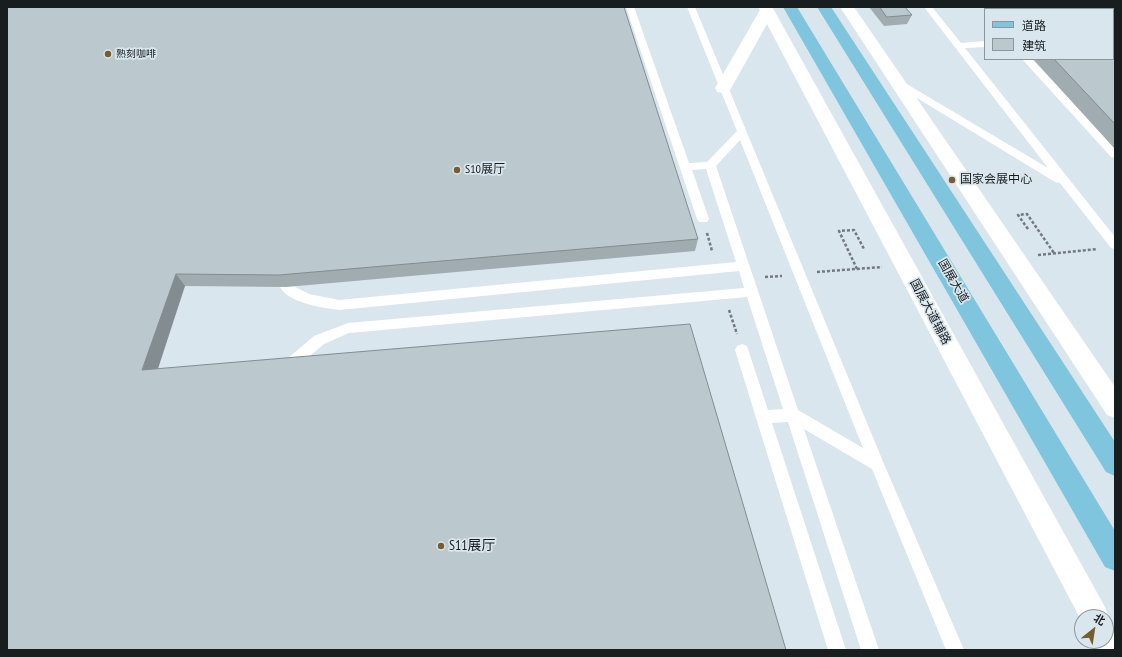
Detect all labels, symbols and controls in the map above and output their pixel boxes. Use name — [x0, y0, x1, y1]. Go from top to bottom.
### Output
legend — [984, 8, 1114, 60]
text: 道路 — [1022, 18, 1046, 33]
text: 建筑 — [1022, 38, 1046, 53]
place label: 熟刻咖啡 — [116, 48, 156, 60]
marker: 熟刻咖啡 — [103, 49, 113, 59]
place label: S10展厅 — [465, 163, 505, 177]
marker: S10展厅 — [452, 165, 462, 175]
place label: 国家会展中心 — [960, 173, 1032, 187]
marker: 国家会展中心 — [947, 175, 957, 185]
street label: 国展大道 — [935, 257, 971, 305]
street label: 国展大道辅路 — [907, 277, 953, 347]
place label: S11展厅 — [449, 538, 496, 554]
marker: S11展厅 — [436, 541, 446, 551]
north arrow — [1074, 609, 1114, 649]
text: 北 — [1091, 611, 1108, 628]

